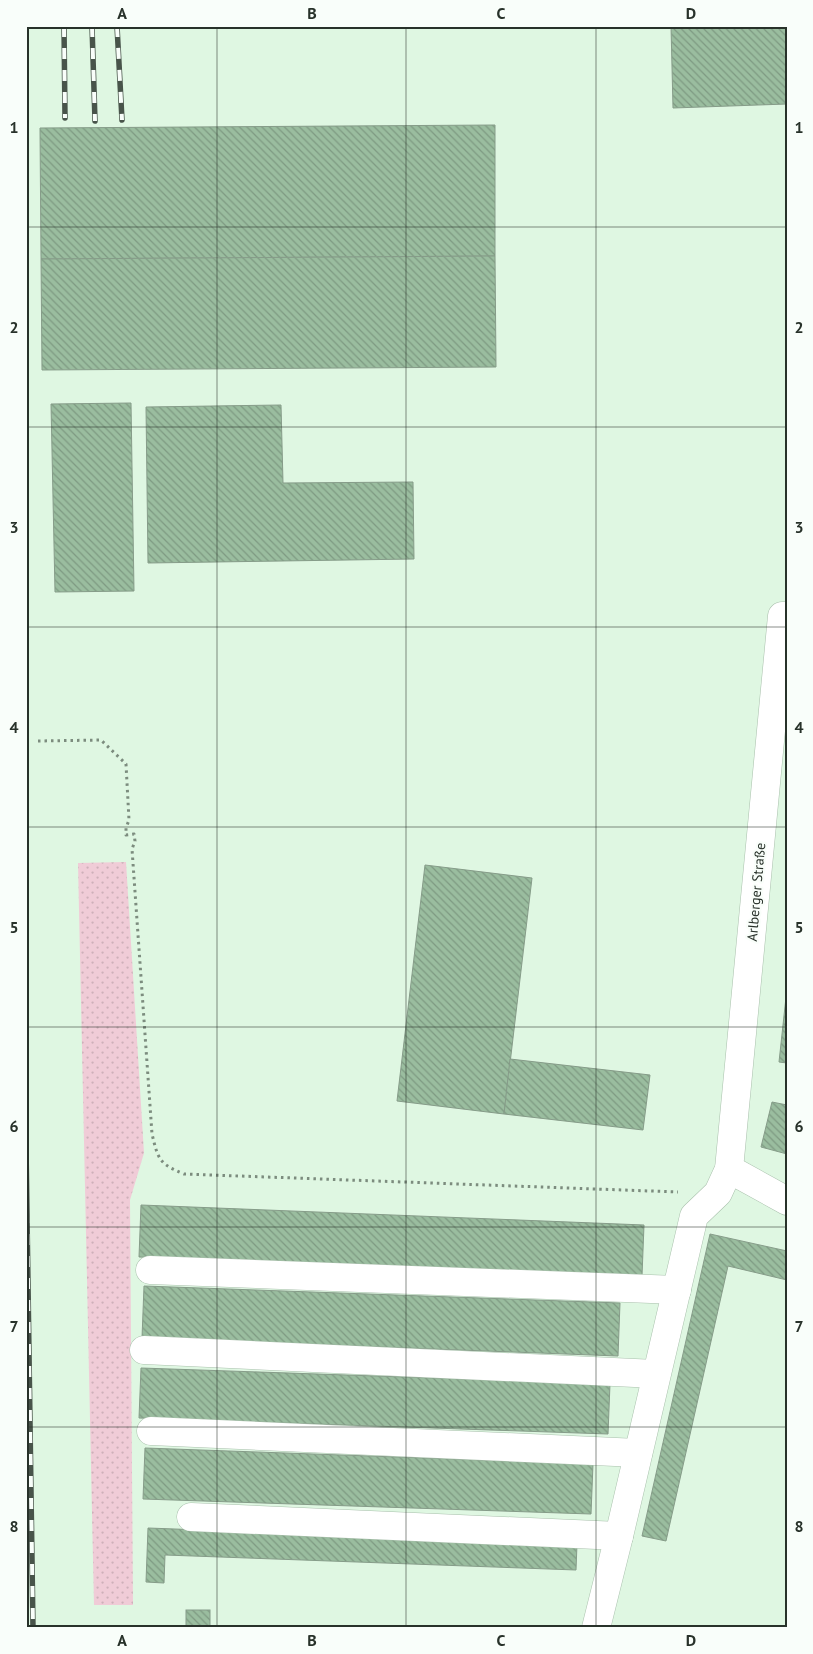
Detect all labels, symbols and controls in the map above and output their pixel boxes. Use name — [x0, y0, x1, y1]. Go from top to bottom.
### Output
text: A — [117, 3, 127, 23]
text: B — [307, 3, 317, 23]
text: C — [497, 3, 506, 23]
text: D — [686, 3, 696, 23]
text: 1 — [9, 117, 19, 137]
text: 1 — [794, 117, 804, 137]
text: 2 — [9, 317, 19, 337]
text: 2 — [794, 317, 804, 337]
text: 3 — [9, 517, 19, 537]
text: 3 — [794, 517, 804, 537]
text: 4 — [9, 717, 19, 737]
text: 4 — [794, 717, 804, 737]
street label: Arlberger Straße — [743, 842, 769, 942]
text: 5 — [9, 917, 19, 937]
text: 5 — [794, 917, 804, 937]
text: 6 — [9, 1116, 19, 1136]
text: 6 — [794, 1116, 804, 1136]
text: 7 — [9, 1316, 19, 1336]
text: 7 — [794, 1316, 804, 1336]
text: 8 — [9, 1516, 19, 1536]
text: 8 — [794, 1516, 804, 1536]
text: A — [117, 1630, 127, 1650]
text: B — [307, 1630, 317, 1650]
text: C — [497, 1630, 506, 1650]
text: D — [686, 1630, 696, 1650]

